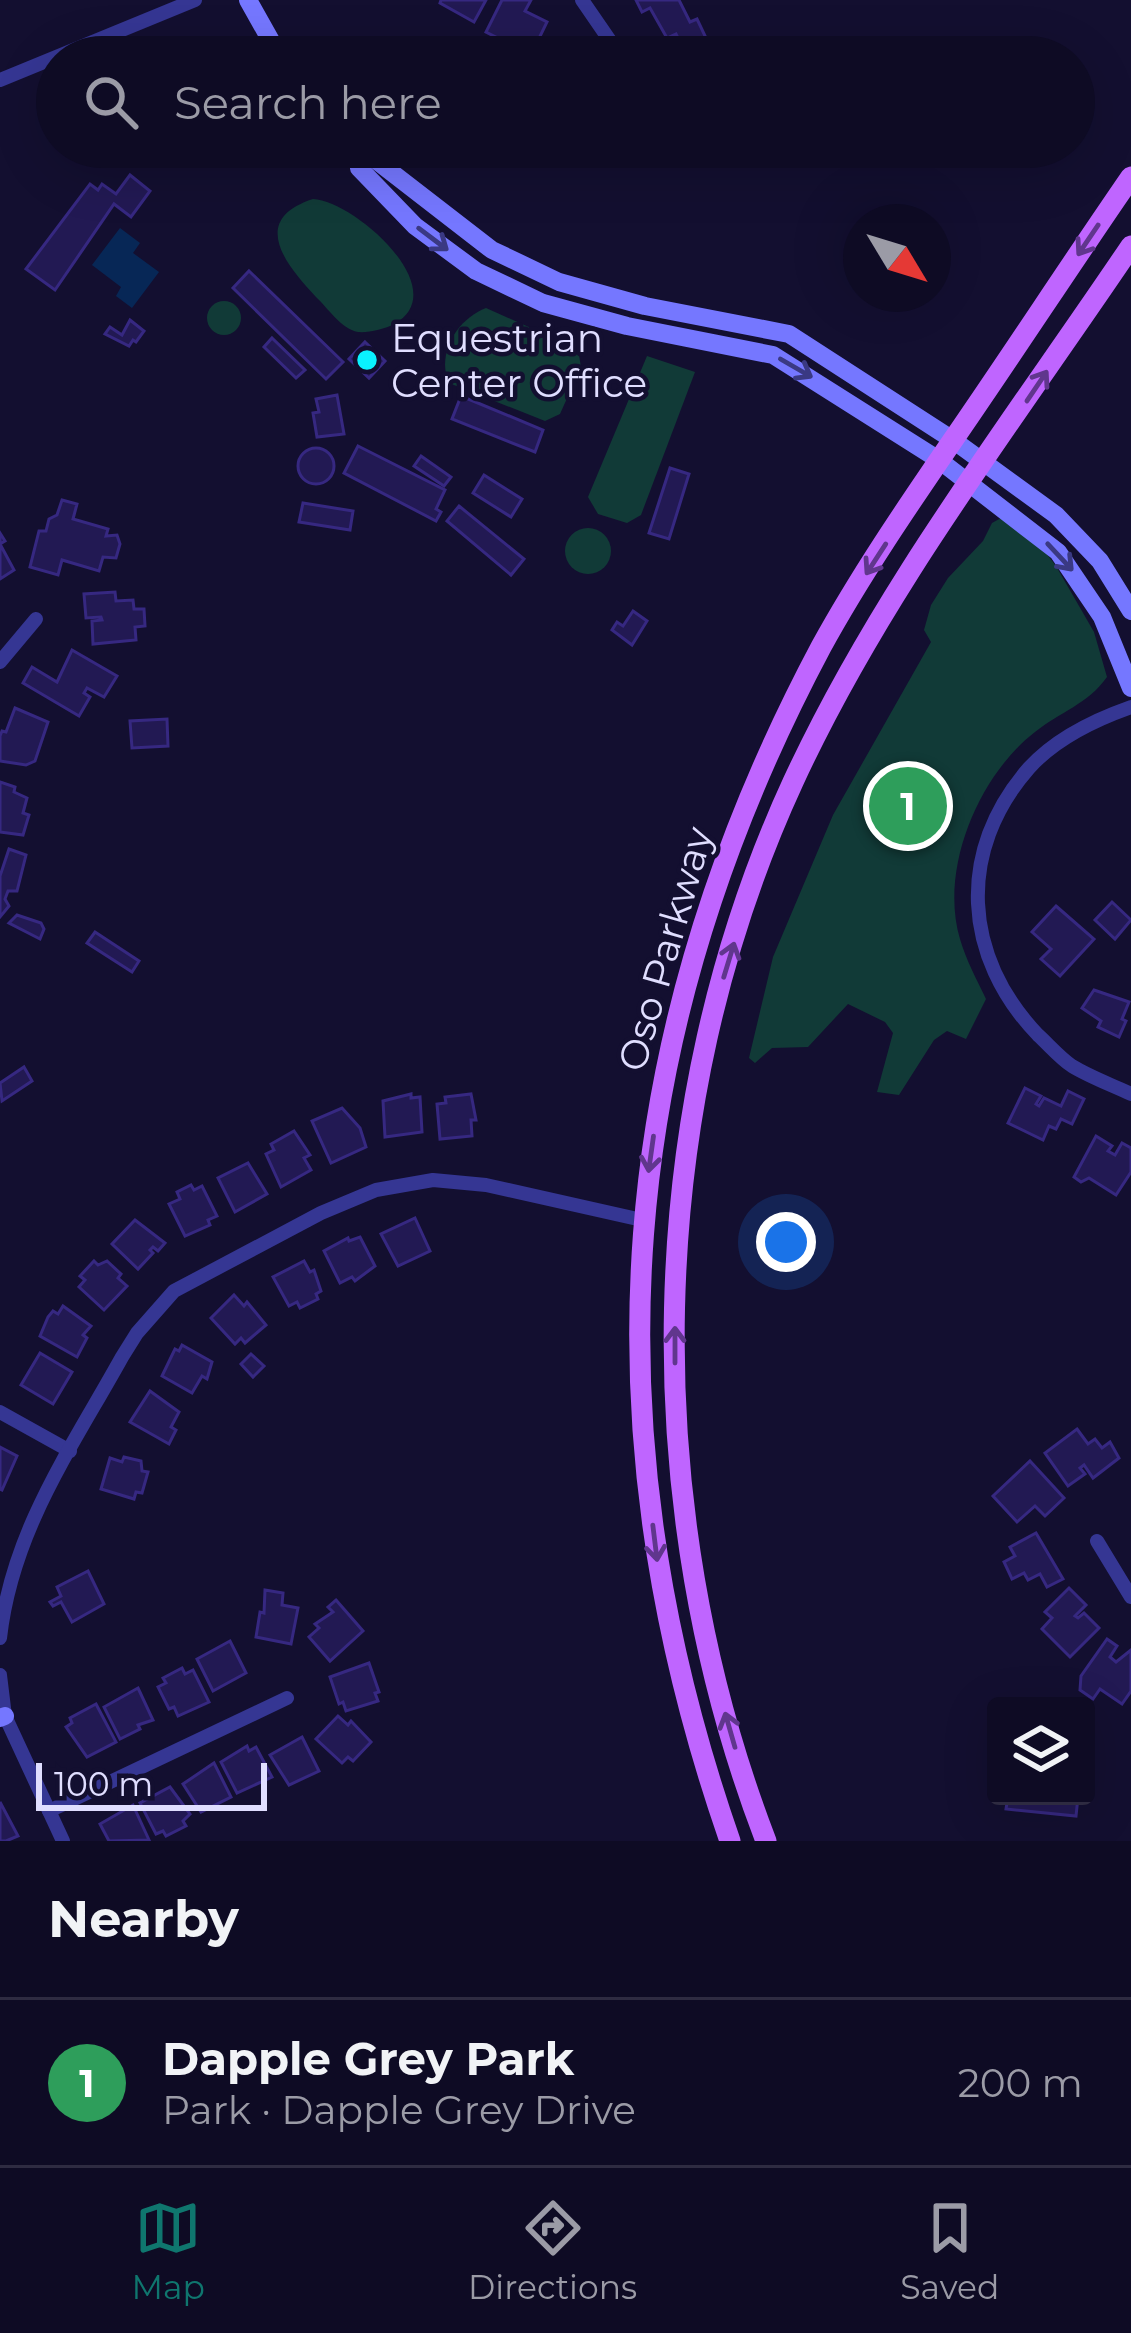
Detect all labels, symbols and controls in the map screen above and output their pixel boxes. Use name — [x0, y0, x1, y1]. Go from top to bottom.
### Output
search box — [36, 36, 1095, 168]
icon: search — [78, 69, 144, 135]
text: Search here — [174, 75, 442, 130]
north arrow — [843, 204, 951, 312]
one-way arrow — [1076, 223, 1101, 257]
one-way arrow — [416, 226, 449, 252]
place label: Equestrian Center Office — [391, 314, 647, 407]
marker: Equestrian Center Office — [354, 347, 380, 373]
one-way arrow — [778, 357, 813, 381]
one-way arrow — [1024, 370, 1049, 404]
one-way arrow — [863, 541, 888, 575]
one-way arrow — [1046, 542, 1073, 572]
pin: 1 — [869, 761, 947, 851]
street label: Oso Parkway — [607, 821, 723, 1076]
one-way arrow — [719, 942, 741, 980]
one-way arrow — [639, 1134, 662, 1173]
your location — [756, 1212, 816, 1272]
one-way arrow — [663, 1326, 686, 1365]
one-way arrow — [644, 1523, 667, 1562]
map controls — [987, 1697, 1095, 1805]
button: layers — [987, 1697, 1095, 1805]
one-way arrow — [718, 1712, 740, 1750]
scale bar — [36, 1757, 267, 1810]
text: 100 m — [54, 1764, 153, 1804]
text: Nearby — [48, 1888, 239, 1950]
text: Dapple Grey Park — [162, 2031, 574, 2086]
text: 1 — [79, 2059, 95, 2107]
text: 200 m — [958, 2059, 1083, 2107]
text: Park · Dapple Grey Drive — [162, 2086, 636, 2134]
tab: Map — [132, 2195, 205, 2307]
tab: Directions — [468, 2195, 637, 2307]
tab: Saved — [900, 2195, 999, 2307]

